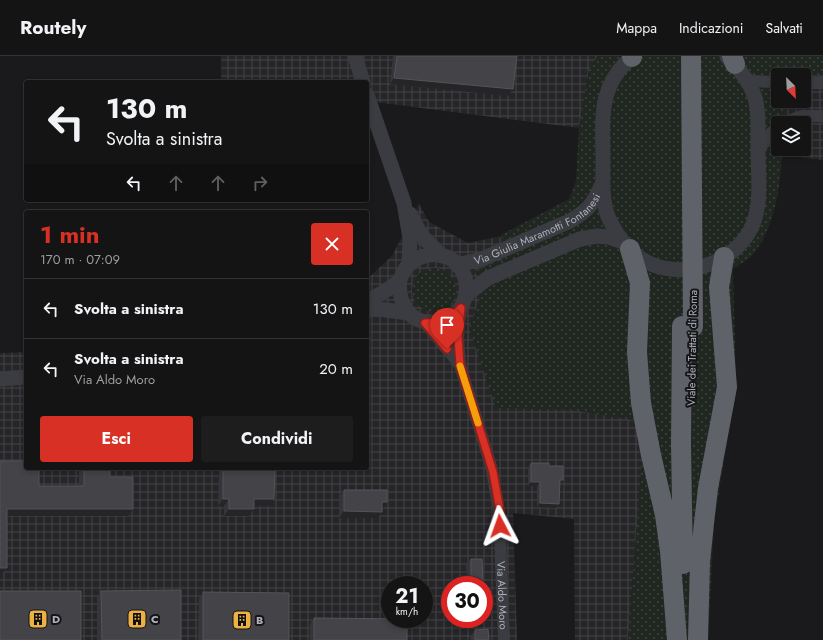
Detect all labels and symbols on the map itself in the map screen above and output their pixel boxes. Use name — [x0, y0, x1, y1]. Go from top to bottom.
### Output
north arrow — [771, 68, 811, 108]
street label: Via Giulia Maramotti Fontanesi — [472, 190, 604, 269]
street label: Viale dei Trattati di Roma — [683, 290, 701, 406]
pin — [430, 308, 464, 349]
position arrow — [479, 505, 521, 547]
street label: Via Aldo Moro — [493, 561, 512, 630]
speed limit sign: 30 — [441, 576, 493, 628]
building icon: D — [27, 608, 49, 630]
building icon: C — [126, 608, 148, 630]
building icon: B — [231, 609, 253, 631]
place label: D — [52, 611, 60, 627]
place label: C — [151, 611, 159, 627]
place label: B — [256, 612, 263, 628]

